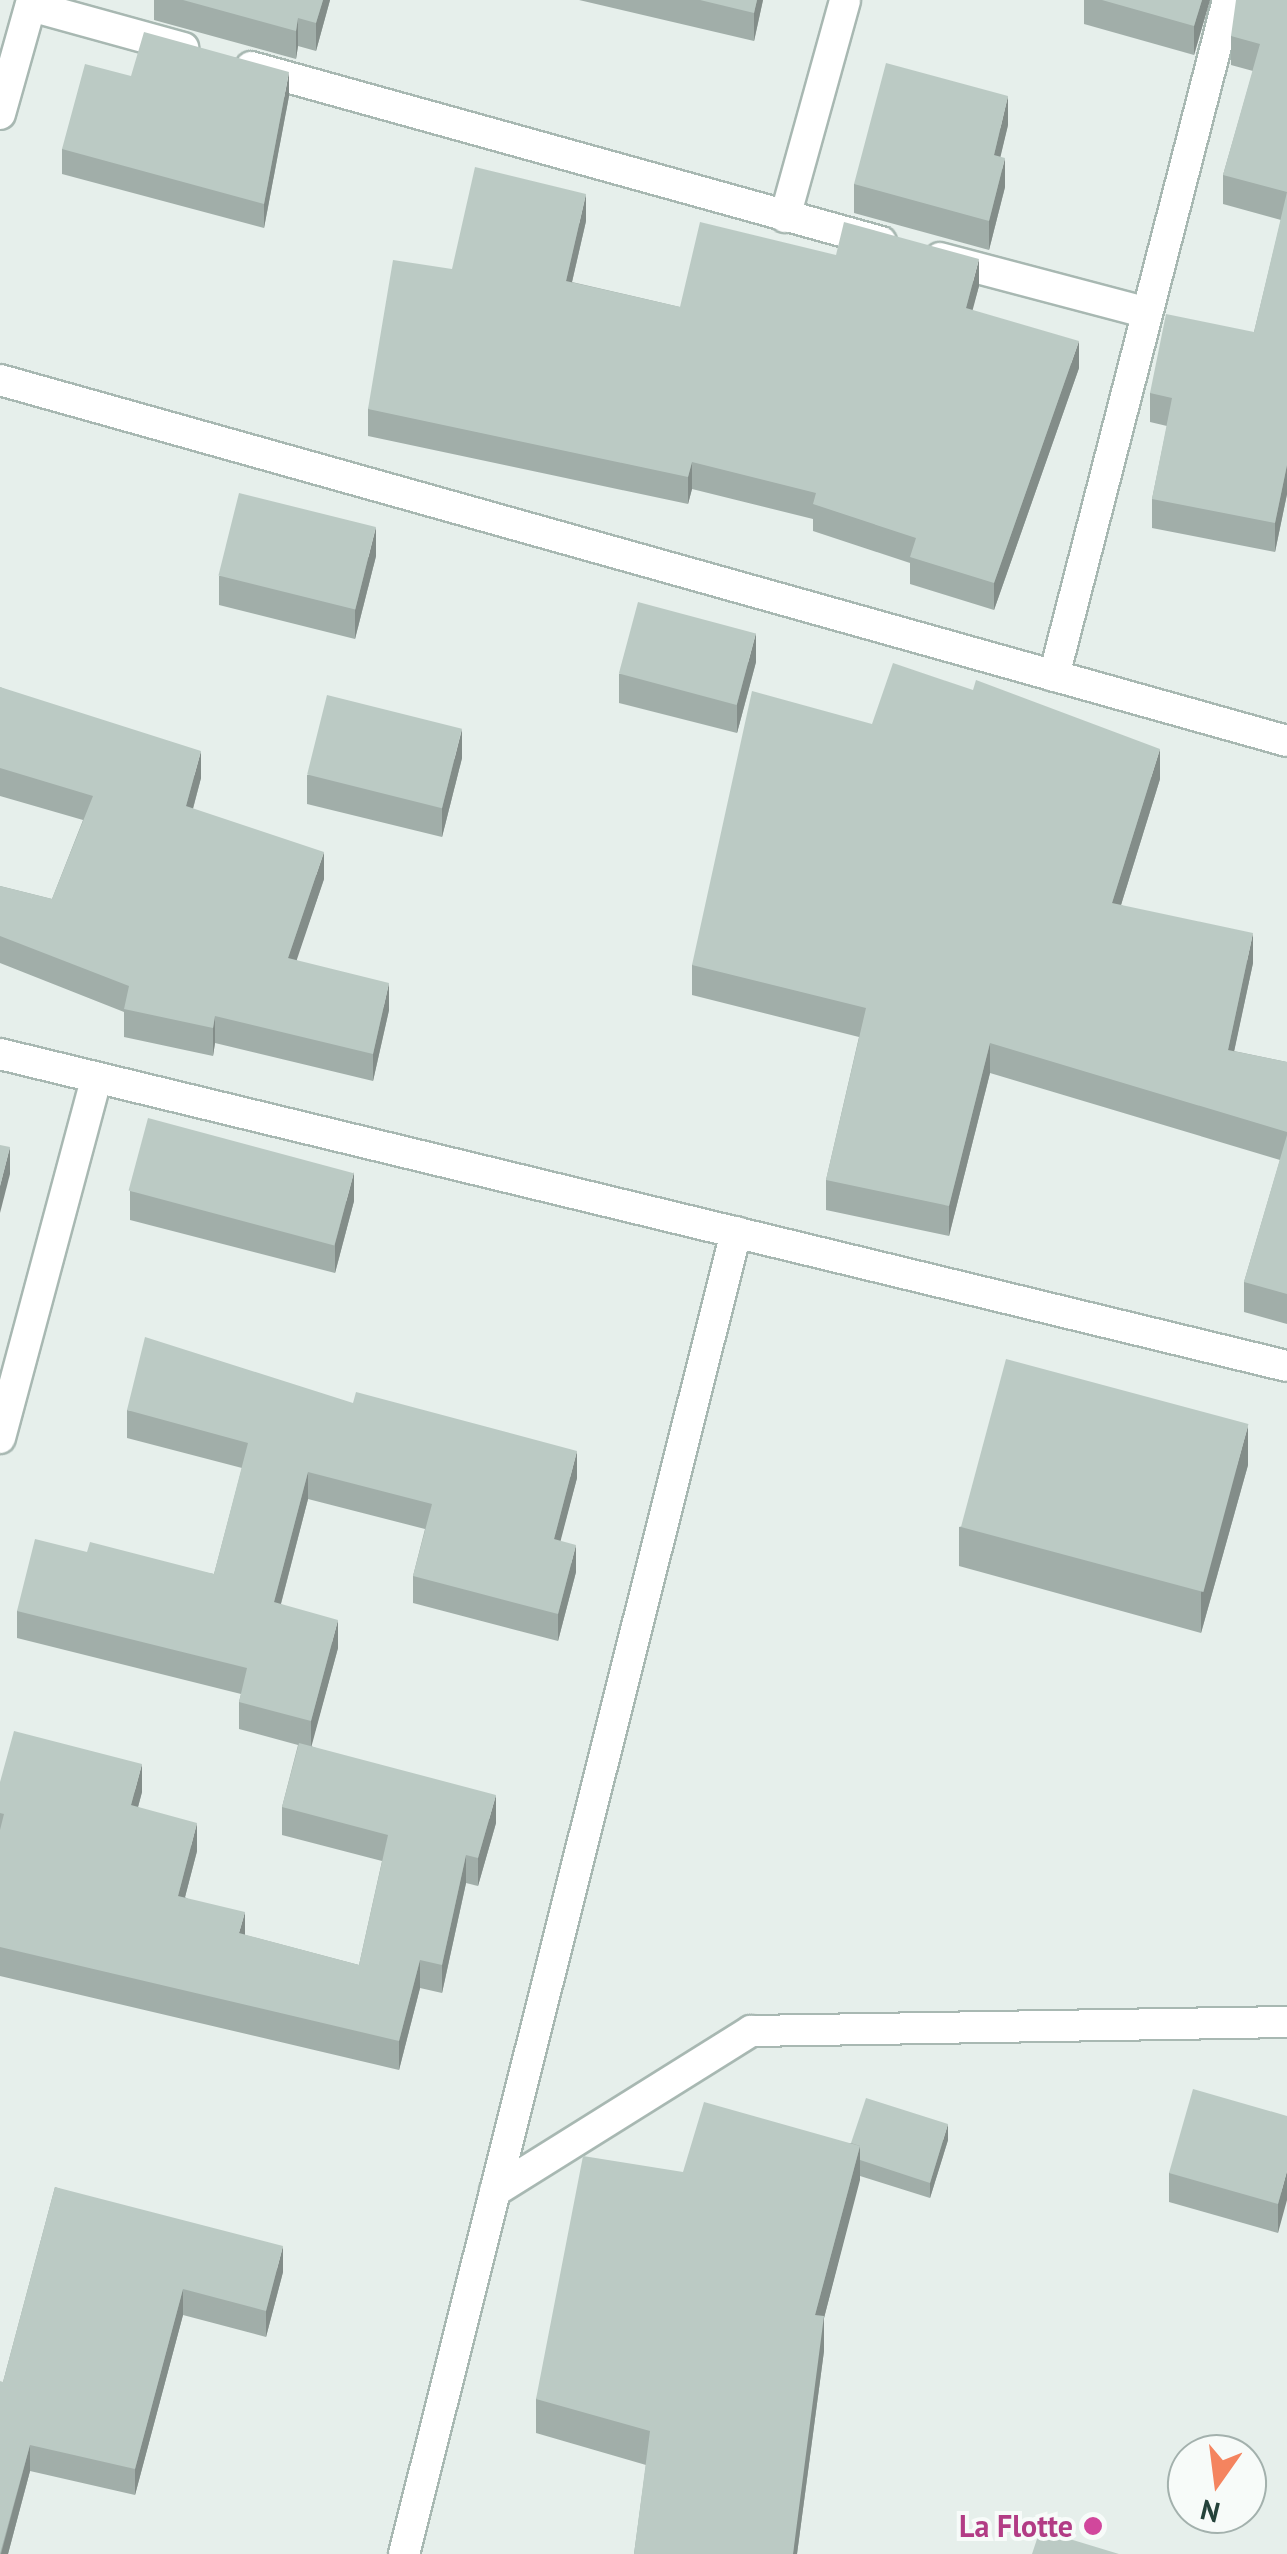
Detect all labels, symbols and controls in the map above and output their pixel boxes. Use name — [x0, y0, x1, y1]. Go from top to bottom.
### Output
north arrow — [1167, 2434, 1267, 2534]
text: N — [1197, 2491, 1224, 2532]
place label: La Flotte — [959, 2508, 1073, 2544]
marker: La Flotte — [1082, 2515, 1104, 2537]

